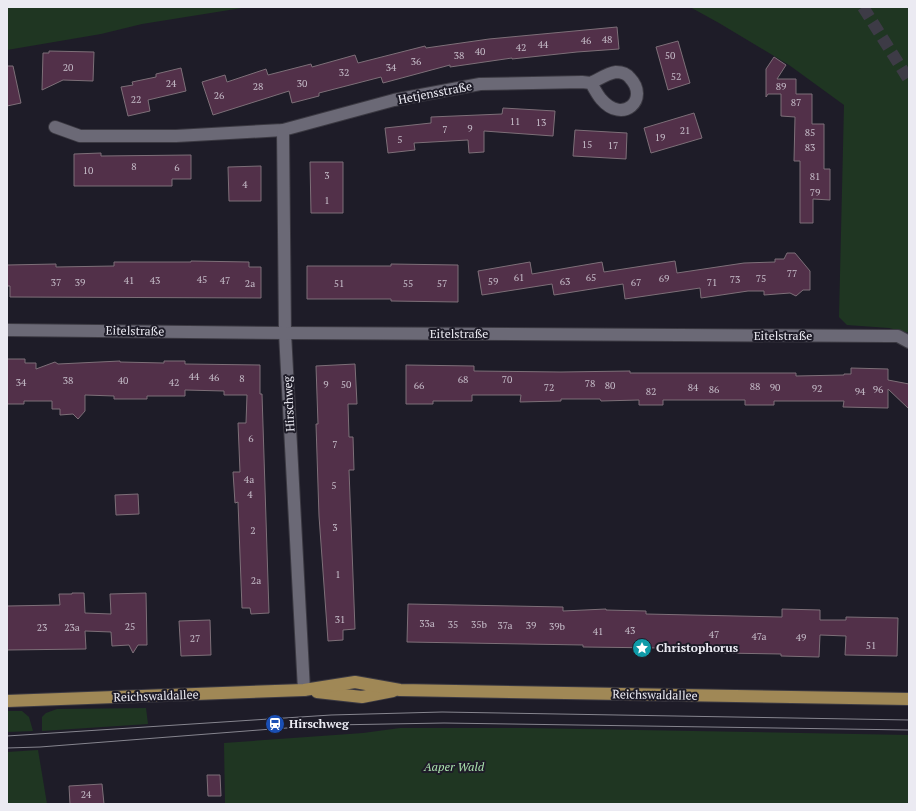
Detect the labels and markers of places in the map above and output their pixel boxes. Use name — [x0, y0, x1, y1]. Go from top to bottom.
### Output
place icon: Christophorus — [631, 637, 653, 659]
place label: Christophorus — [656, 640, 739, 655]
station icon: Hirschweg — [264, 713, 286, 735]
place label: Hirschweg — [289, 716, 349, 731]

